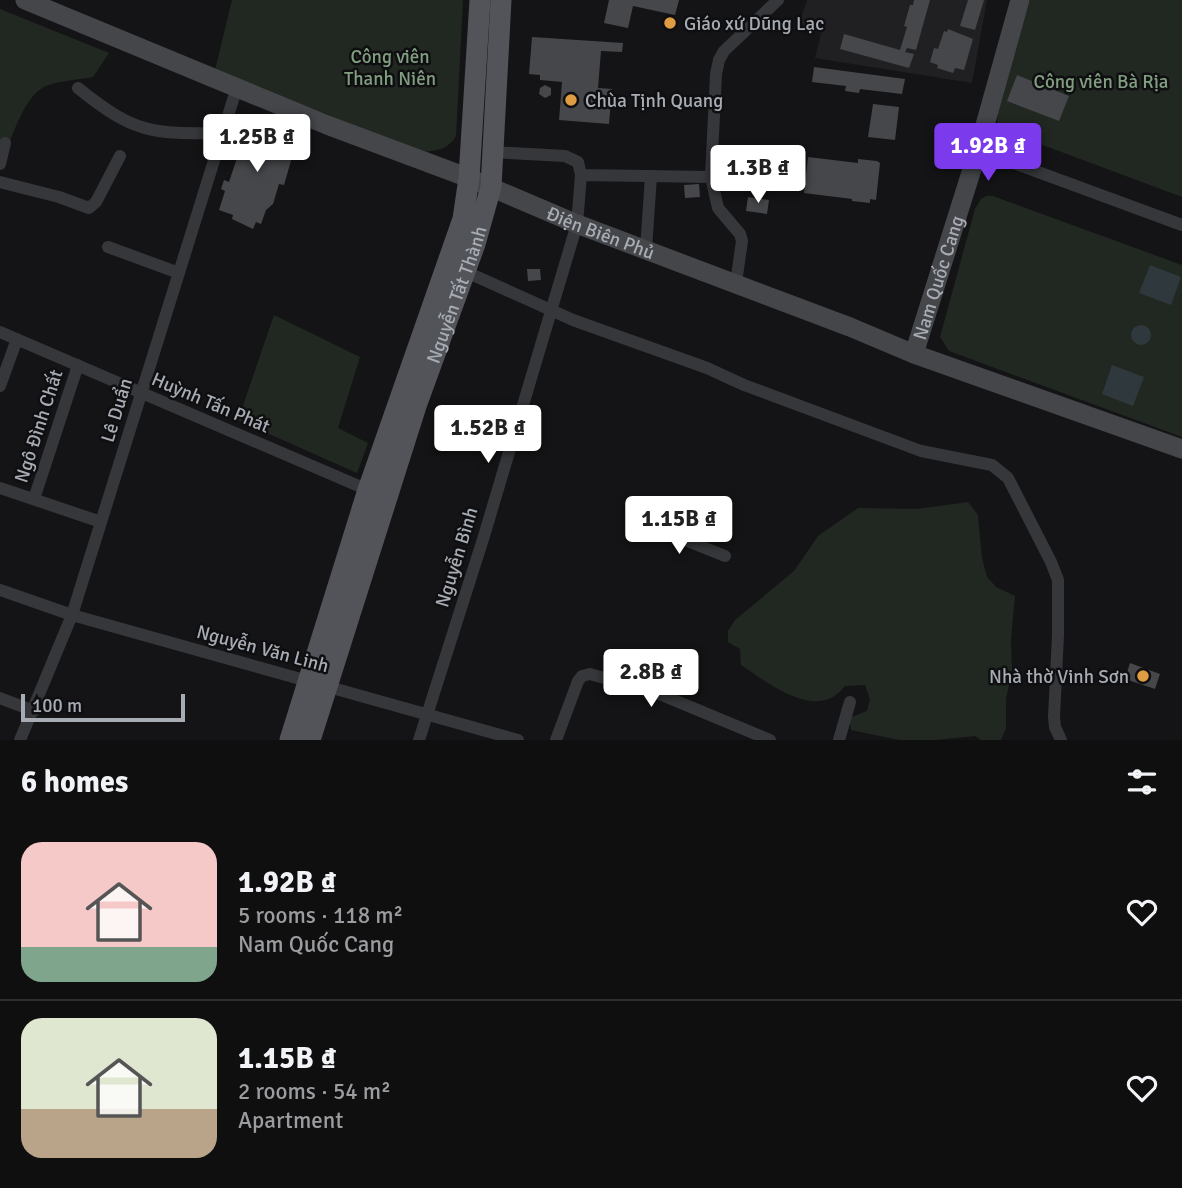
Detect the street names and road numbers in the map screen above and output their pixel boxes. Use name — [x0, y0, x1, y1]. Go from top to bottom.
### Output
street label: Điện Biên Phủ — [543, 201, 658, 265]
street label: Nam Quốc Cang — [908, 213, 970, 343]
street label: Nguyễn Tất Thành — [422, 223, 492, 367]
street label: Ngô Đình Chất — [9, 366, 69, 486]
street label: Huỳnh Tấn Phát — [148, 367, 274, 439]
street label: Lê Duẩn — [95, 375, 138, 445]
street label: Nguyễn Bình — [430, 504, 484, 610]
street label: Nguyễn Văn Linh — [194, 620, 331, 678]

